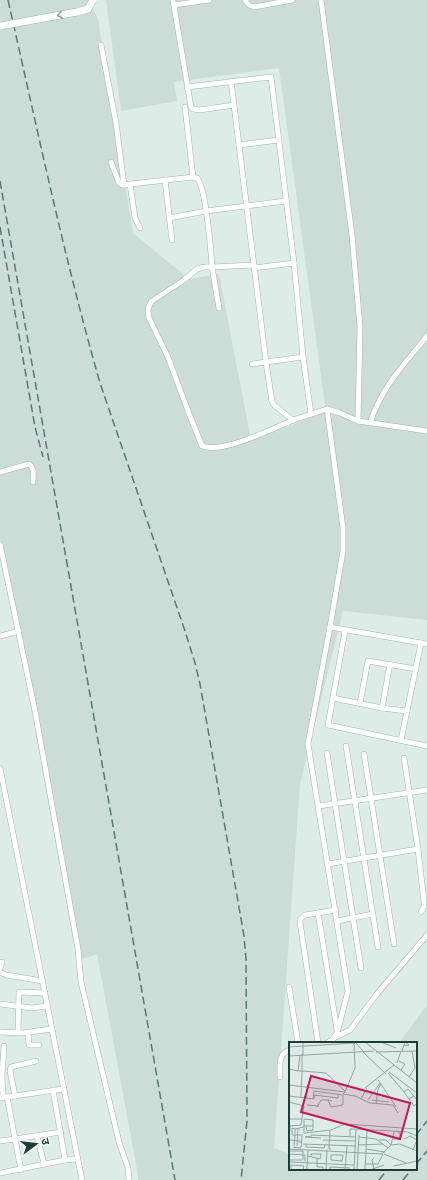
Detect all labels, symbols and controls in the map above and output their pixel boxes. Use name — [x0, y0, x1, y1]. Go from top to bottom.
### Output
one-way arrow — [57, 11, 63, 19]
inset map — [289, 1042, 417, 1170]
north arrow — [16, 1124, 56, 1164]
text: उ — [38, 1137, 52, 1147]

